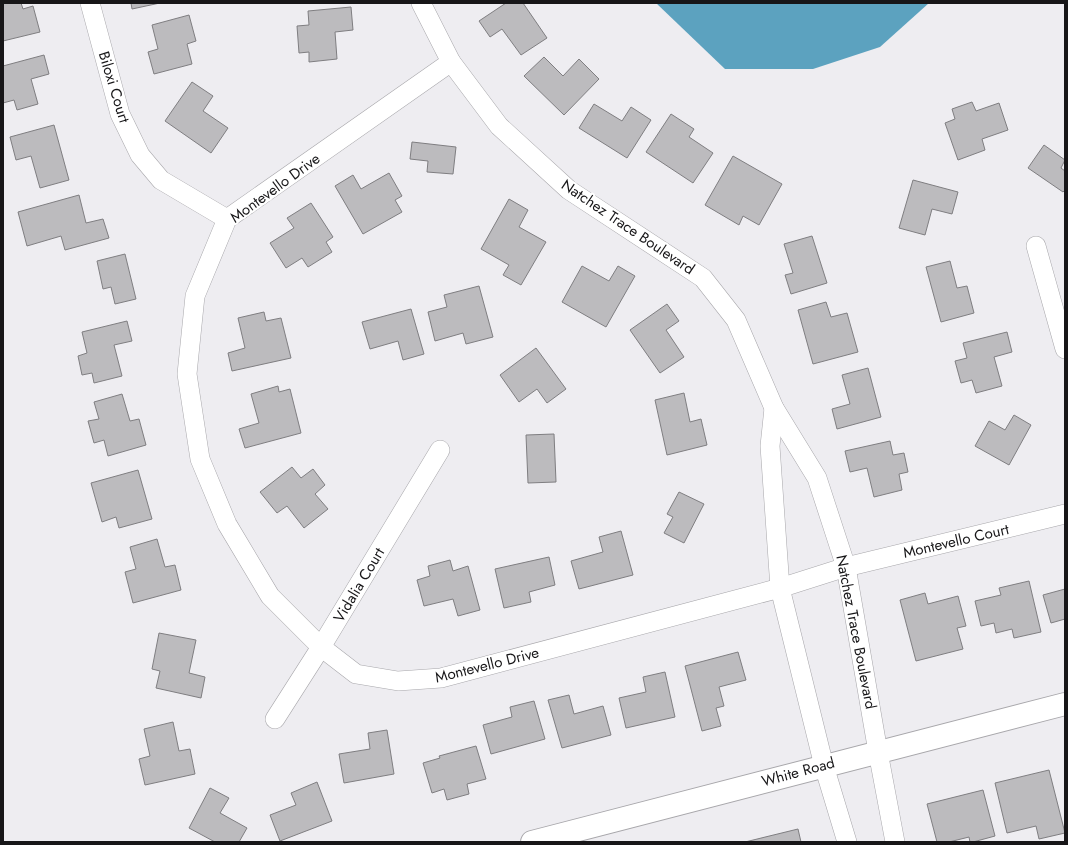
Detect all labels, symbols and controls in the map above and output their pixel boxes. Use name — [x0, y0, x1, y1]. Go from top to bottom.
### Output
street label: Biloxi Court — [93, 49, 135, 126]
street label: Montevello Drive — [226, 148, 325, 228]
street label: Natchez Trace Boulevard — [557, 174, 699, 280]
street label: Montevello Court — [901, 518, 1012, 564]
street label: Vidalia Court — [328, 543, 390, 627]
street label: Natchez Trace Boulevard — [830, 553, 882, 711]
street label: Montevello Drive — [433, 641, 542, 689]
street label: White Road — [759, 752, 837, 792]

